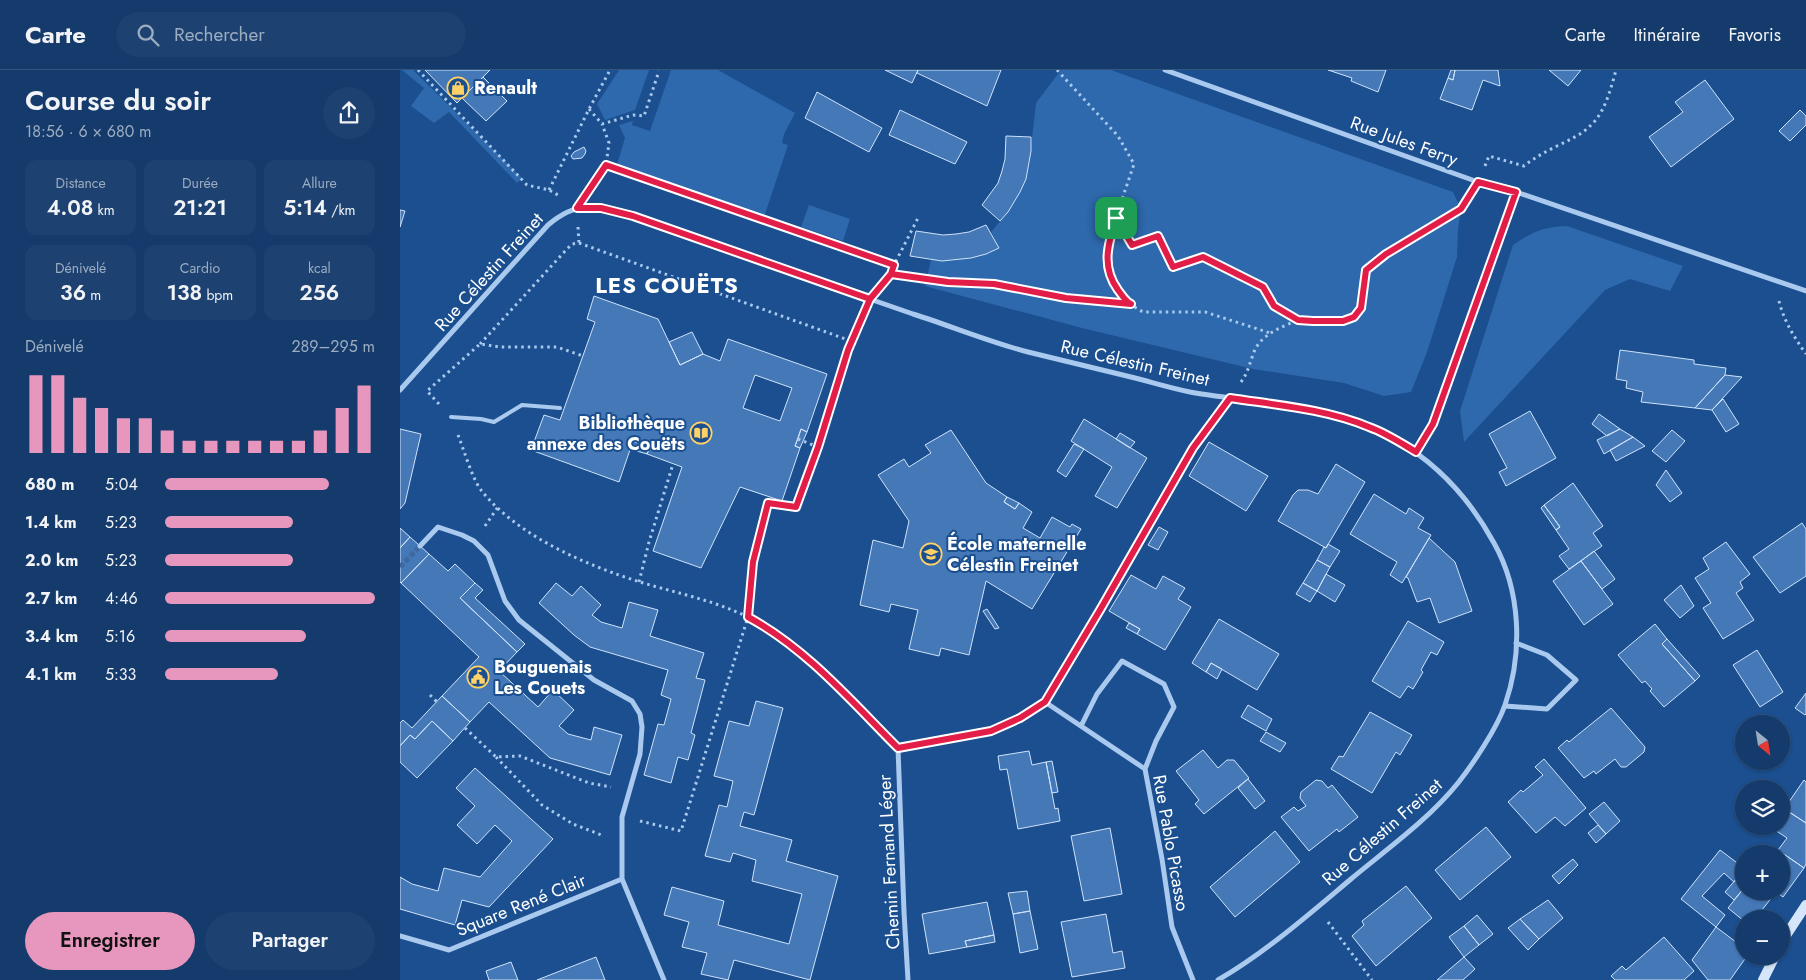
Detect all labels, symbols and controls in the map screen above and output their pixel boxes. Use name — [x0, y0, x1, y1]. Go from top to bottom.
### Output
search box — [116, 12, 466, 57]
text: Carte — [25, 17, 86, 52]
icon: search — [134, 21, 162, 49]
text: Rechercher — [174, 21, 265, 48]
text: Carte — [1565, 22, 1606, 48]
text: Itinéraire — [1634, 22, 1700, 48]
text: Favoris — [1728, 22, 1781, 48]
place label: Renault — [474, 75, 537, 101]
shop icon: Renault — [446, 76, 470, 100]
text: Course du soir — [25, 80, 211, 121]
button: share — [323, 87, 375, 139]
street label: Rue Jules Ferry — [1347, 110, 1461, 172]
text: 18:56 · 6 × 680 m — [25, 120, 152, 143]
text: Distance — [56, 173, 106, 193]
text: Durée — [182, 173, 218, 193]
text: Allure — [302, 173, 337, 193]
text: 4.08 — [47, 193, 93, 223]
text: 21:21 — [173, 193, 227, 223]
text: 5:14 — [283, 193, 327, 223]
pin — [1095, 197, 1137, 239]
text: km — [93, 200, 115, 220]
text: /km — [327, 200, 356, 220]
icon: arrive — [1102, 204, 1130, 232]
street label: Rue Célestin Freinet — [429, 206, 550, 337]
text: Dénivelé — [55, 258, 106, 278]
text: Cardio — [180, 258, 220, 278]
text: kcal — [308, 258, 331, 278]
district label: LES COUËTS — [595, 269, 739, 301]
text: 36 — [60, 278, 86, 308]
text: 138 — [167, 278, 202, 308]
text: 256 — [299, 278, 339, 308]
text: m — [86, 285, 101, 305]
text: bpm — [202, 285, 233, 305]
street label: Rue Célestin Freinet — [1058, 333, 1213, 393]
text: Dénivelé — [25, 335, 84, 358]
text: 289–295 m — [291, 335, 375, 358]
place label: Bibliothèque annexe des Couëts — [527, 410, 685, 457]
library icon: Bibliothèque annexe des Couëts — [689, 421, 713, 445]
text: 680 m — [25, 473, 74, 496]
text: 5:04 — [105, 473, 138, 496]
text: 1.4 km — [25, 511, 77, 534]
text: 5:23 — [105, 511, 137, 534]
place label: École maternelle Célestin Freinet — [947, 531, 1087, 578]
school or university icon: École maternelle Célestin Freinet — [919, 542, 943, 566]
text: 2.0 km — [25, 549, 78, 572]
text: 5:23 — [105, 549, 137, 572]
text: 2.7 km — [25, 587, 77, 610]
text: 4:46 — [105, 587, 138, 610]
text: 3.4 km — [25, 625, 78, 648]
text: 5:16 — [105, 625, 135, 648]
place label: Bouguenais Les Couets — [494, 654, 592, 701]
text: 4.1 km — [25, 663, 77, 686]
text: 5:33 — [105, 663, 136, 686]
public building icon: Bouguenais Les Couets — [466, 665, 490, 689]
north arrow — [1735, 715, 1790, 770]
map controls — [1735, 715, 1790, 965]
street label: Rue Célestin Freinet — [1316, 772, 1448, 892]
street label: Chemin Fernand Léger — [871, 773, 907, 950]
street label: Rue Pablo Picasso — [1146, 773, 1196, 913]
button: layers — [1735, 780, 1790, 835]
button: + — [1735, 845, 1790, 900]
street label: Square René Clair — [452, 867, 591, 943]
button: − — [1735, 910, 1790, 965]
button: Enregistrer — [25, 912, 195, 970]
button: Partager — [205, 912, 375, 970]

